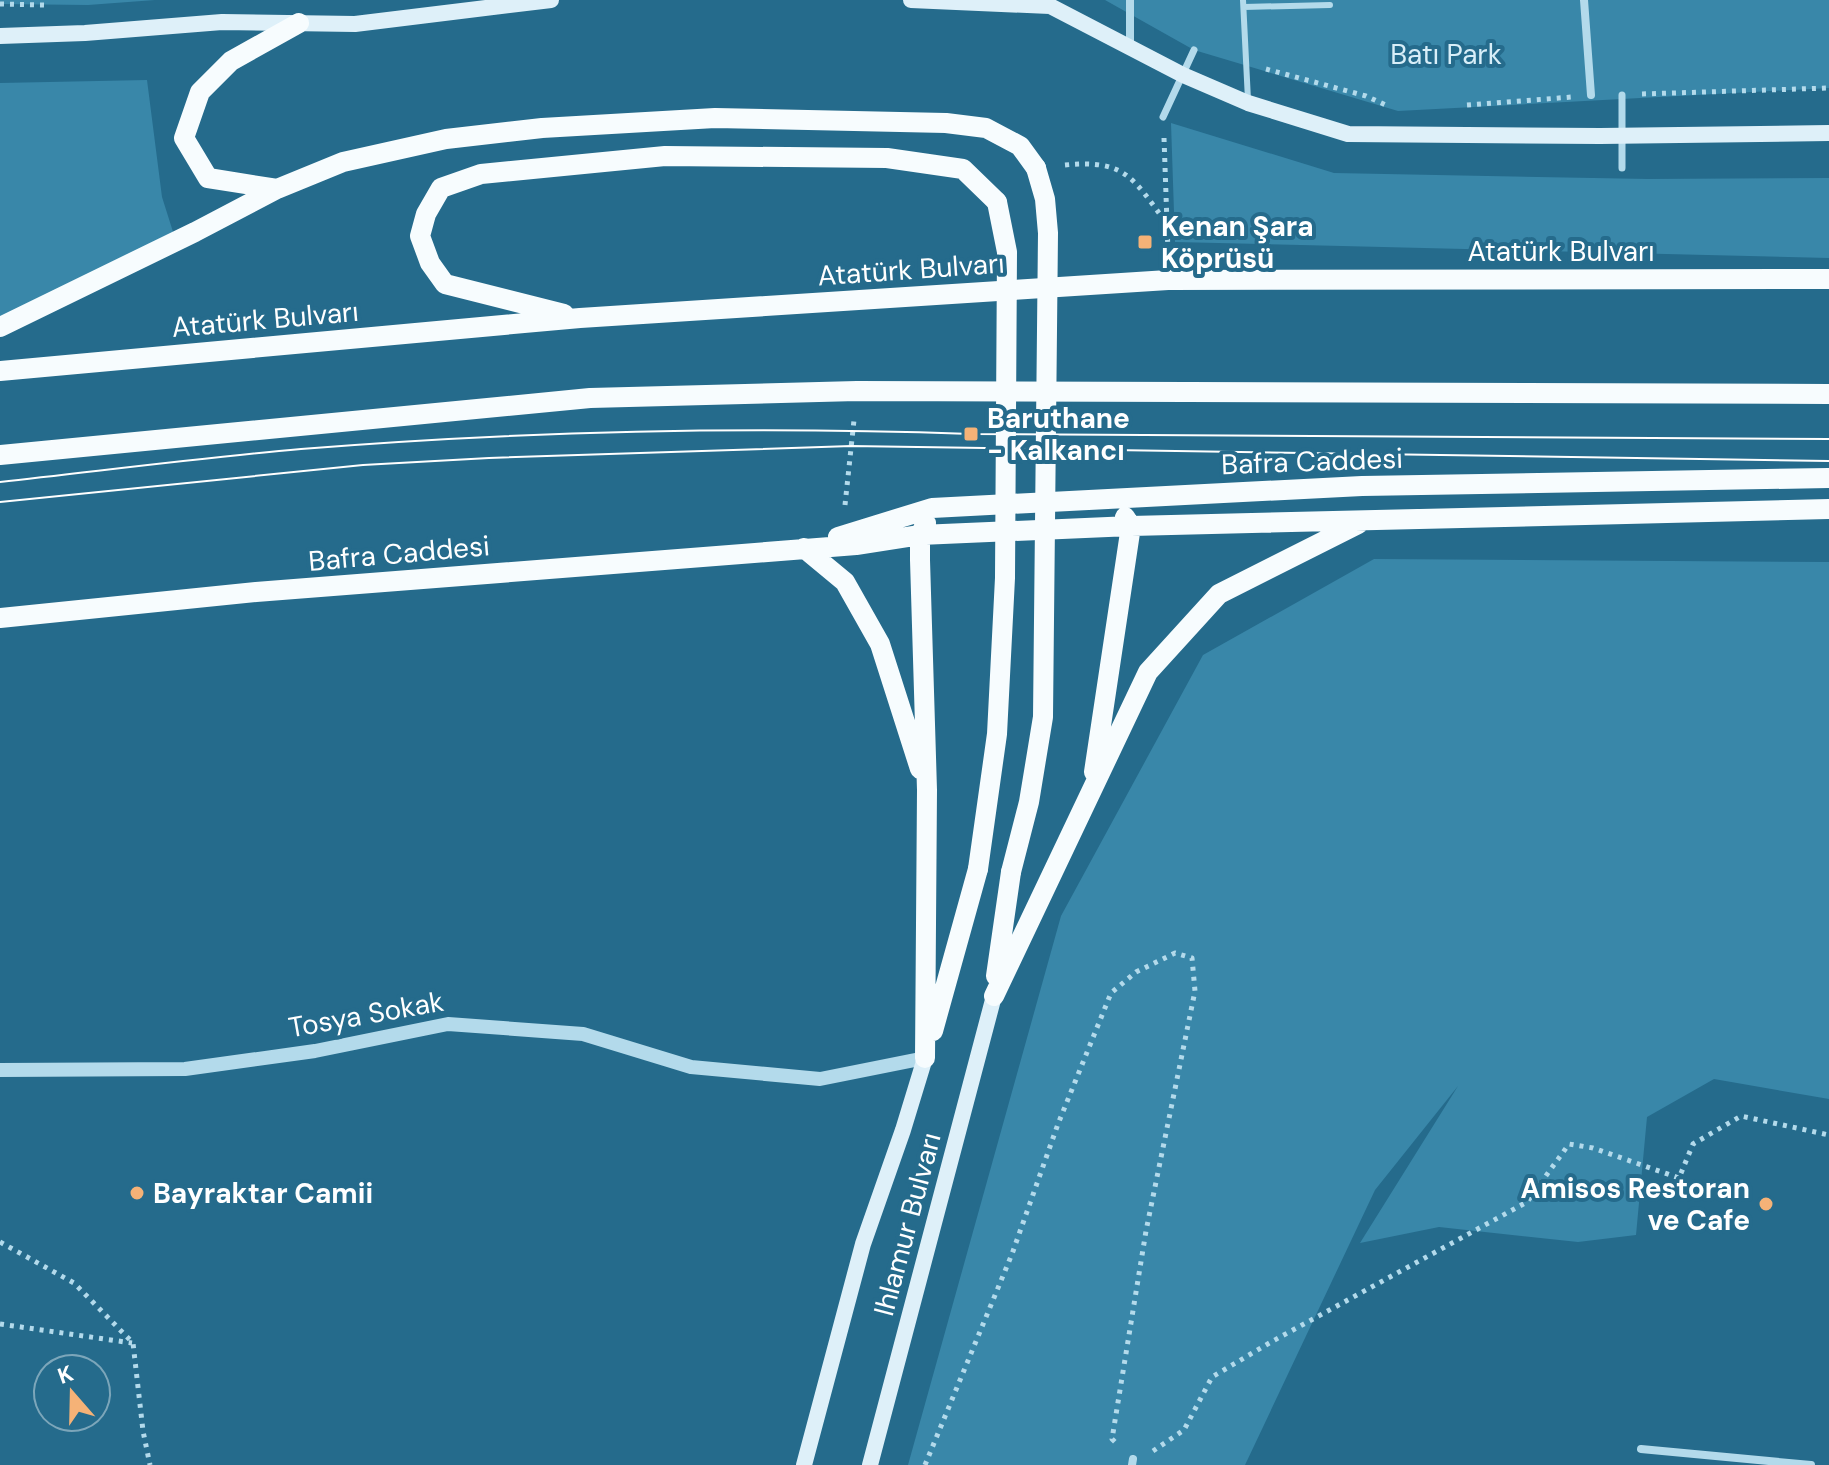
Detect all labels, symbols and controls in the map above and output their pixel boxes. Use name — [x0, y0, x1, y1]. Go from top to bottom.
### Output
park label: Batı Park — [1390, 36, 1502, 73]
place label: Kenan Şara Köprüsü — [1161, 208, 1314, 277]
marker: Kenan Şara Köprüsü — [1136, 233, 1154, 251]
street label: Atatürk Bulvarı — [1467, 233, 1655, 270]
street label: Atatürk Bulvarı — [816, 245, 1006, 294]
street label: Atatürk Bulvarı — [170, 293, 360, 346]
place label: Baruthane - Kalkancı — [987, 400, 1130, 469]
marker: Baruthane - Kalkancı — [962, 425, 980, 443]
street label: Bafra Caddesi — [1221, 440, 1403, 483]
street label: Bafra Caddesi — [307, 527, 491, 580]
street label: Tosya Sokak — [286, 983, 447, 1046]
street label: Ihlamur Bulvarı — [865, 1129, 950, 1320]
place label: Amisos Restoran ve Cafe — [1521, 1170, 1750, 1239]
place label: Bayraktar Camii — [153, 1175, 373, 1212]
marker: Bayraktar Camii — [128, 1184, 146, 1202]
marker: Amisos Restoran ve Cafe — [1757, 1195, 1775, 1213]
north arrow — [32, 1353, 112, 1433]
text: K — [54, 1359, 77, 1391]

